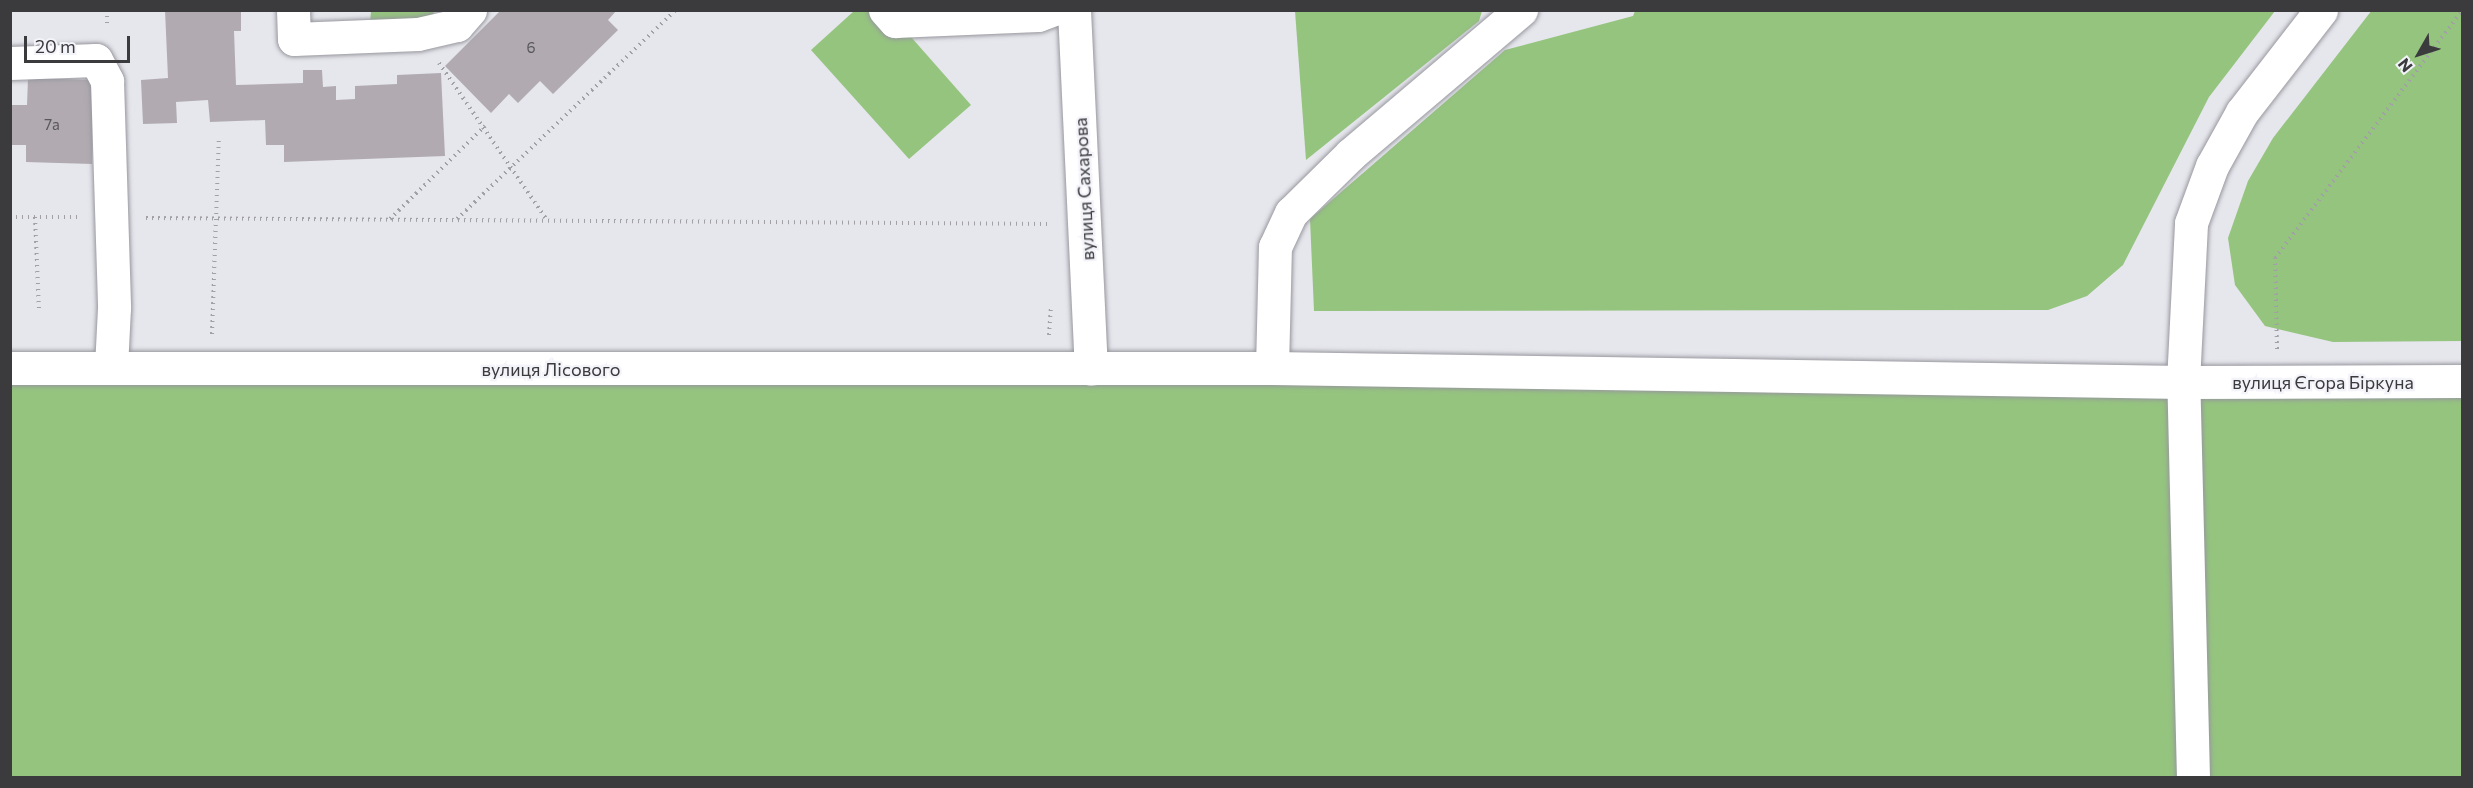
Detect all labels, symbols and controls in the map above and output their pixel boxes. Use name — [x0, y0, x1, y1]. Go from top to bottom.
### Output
scale bar — [27, 24, 134, 62]
north arrow — [2389, 24, 2449, 84]
text: 20 m — [35, 35, 76, 57]
house number: 6 — [526, 39, 536, 57]
text: N — [2393, 55, 2416, 76]
house number: 7а — [44, 116, 60, 134]
street label: вулиця Сахарова — [1069, 117, 1099, 261]
street label: вулиця Лісового — [482, 358, 620, 380]
street label: вулиця Єгора Біркуна — [2232, 371, 2414, 393]

